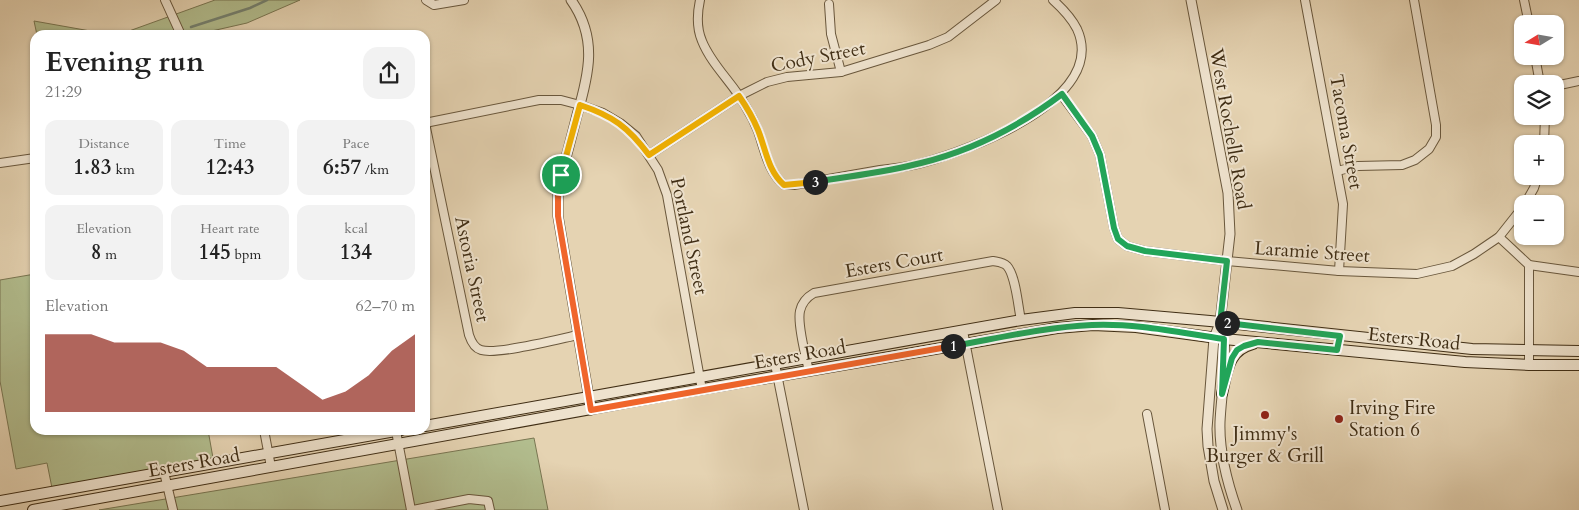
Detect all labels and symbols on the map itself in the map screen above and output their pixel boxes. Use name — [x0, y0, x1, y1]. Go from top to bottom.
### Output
north arrow — [1514, 15, 1564, 65]
street label: Cody Street — [769, 35, 867, 79]
street label: West Rochelle Road — [1203, 45, 1257, 212]
street label: Tacoma Street — [1323, 73, 1369, 191]
pin — [540, 154, 582, 196]
pin: 3 — [802, 170, 828, 194]
street label: Portland Street — [664, 175, 714, 297]
street label: Astoria Street — [448, 214, 496, 324]
street label: Laramie Street — [1253, 235, 1371, 269]
street label: Esters Court — [843, 242, 945, 284]
pin: 2 — [1214, 310, 1240, 336]
street label: Esters Road — [1366, 321, 1462, 357]
street label: Esters Road — [752, 334, 848, 376]
pin: 1 — [940, 334, 966, 358]
place label: Irving Fire Station 6 — [1349, 395, 1436, 443]
marker: Jimmy's Burger & Grill — [1259, 409, 1271, 421]
marker: Irving Fire Station 6 — [1333, 413, 1345, 425]
place label: Jimmy's Burger & Grill — [1206, 421, 1324, 469]
street label: Esters Road — [146, 442, 242, 484]

